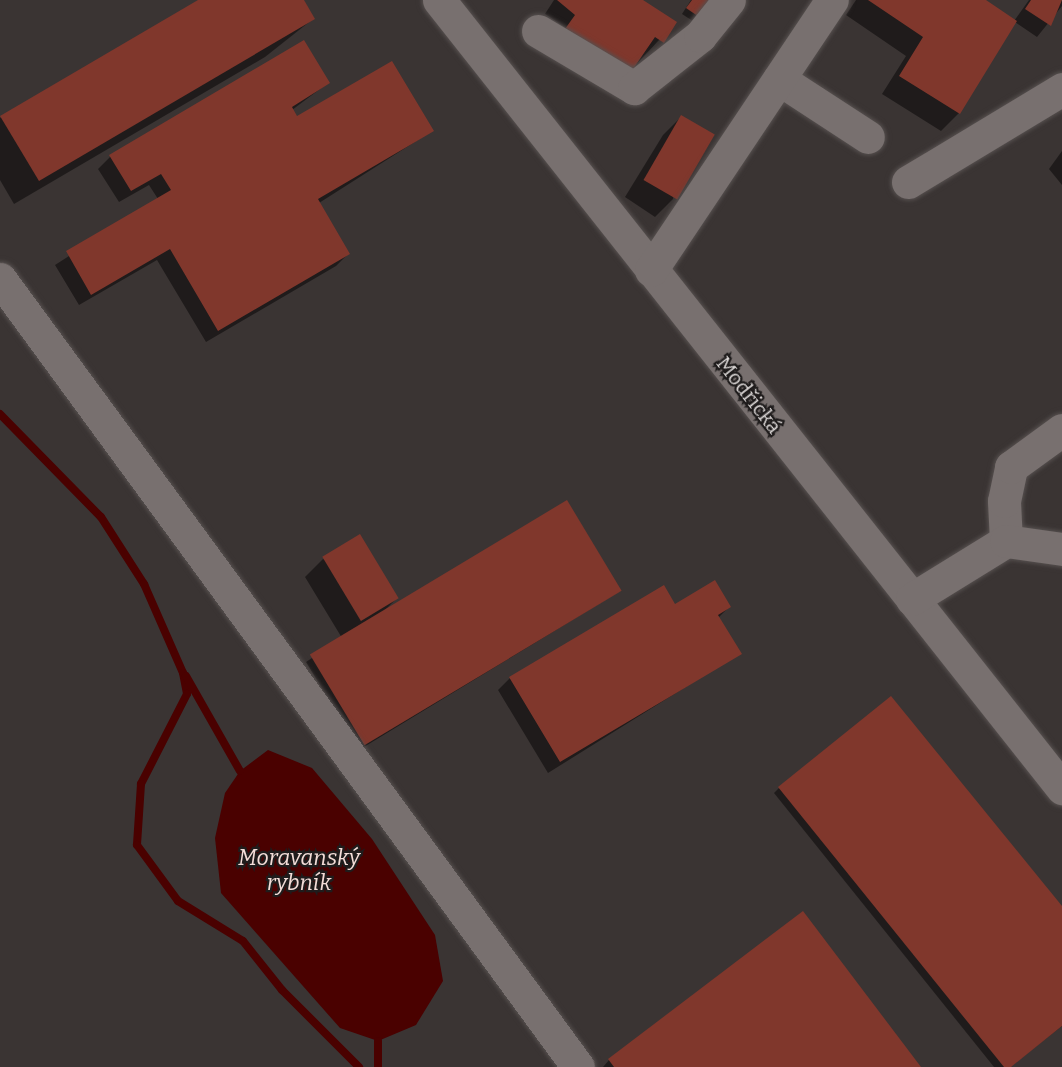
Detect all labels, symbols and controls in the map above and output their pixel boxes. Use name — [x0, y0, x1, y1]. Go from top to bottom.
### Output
street label: Modřická — [711, 351, 787, 439]
water label: Moravanský rybník — [238, 844, 360, 896]

